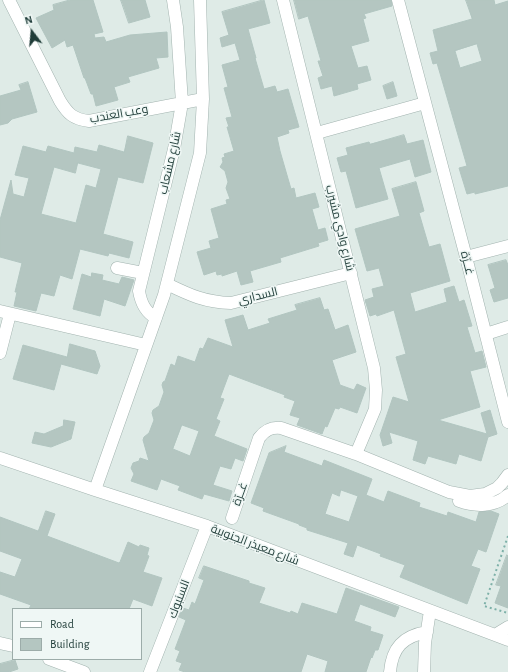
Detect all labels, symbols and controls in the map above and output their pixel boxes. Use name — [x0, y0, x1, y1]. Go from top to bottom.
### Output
north arrow — [12, 12, 52, 52]
text: N — [23, 14, 34, 26]
street label: وعب العندب — [89, 102, 149, 126]
street label: شارع مشعاب — [156, 130, 184, 196]
street label: شارع وادي مشيرب — [322, 183, 358, 273]
street label: غــرّة — [457, 250, 477, 276]
street label: السداري — [237, 284, 279, 308]
street label: غــرّة — [229, 480, 251, 508]
street label: شارع معيذر الجنوبية — [209, 522, 301, 568]
street label: السنبوك — [165, 578, 193, 620]
legend — [12, 608, 142, 660]
text: Road — [50, 618, 74, 630]
text: Building — [50, 638, 90, 650]

